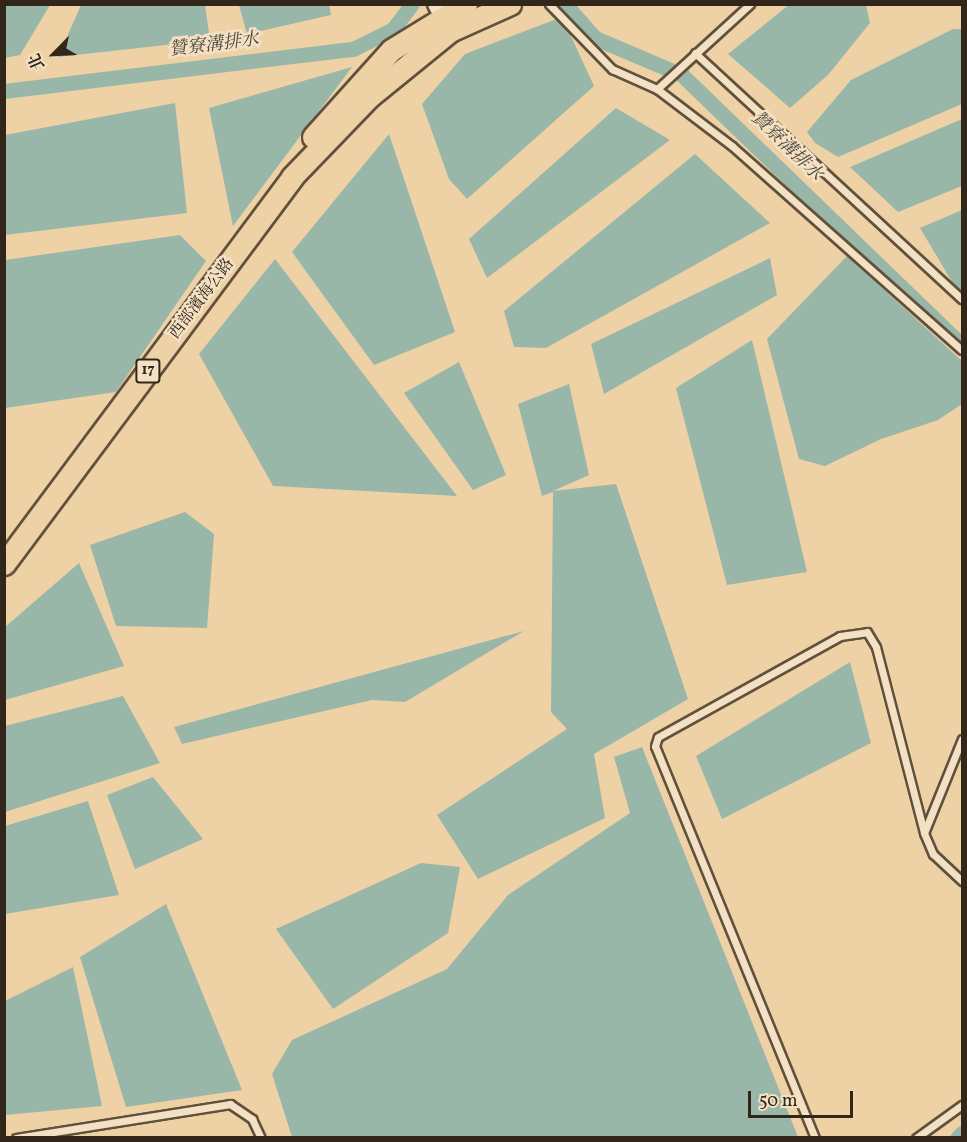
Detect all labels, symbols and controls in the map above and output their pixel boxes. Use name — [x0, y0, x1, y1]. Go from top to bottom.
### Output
north arrow — [24, 24, 84, 84]
water label: 贊寮溝排水 — [168, 30, 260, 62]
text: 北 — [24, 50, 51, 73]
water label: 贊寮溝排水 — [746, 108, 826, 186]
street label: 西部濱海公路 — [165, 255, 239, 343]
road number: 17 — [134, 359, 162, 383]
scale bar — [751, 1079, 856, 1117]
text: 50 m — [759, 1089, 798, 1114]

